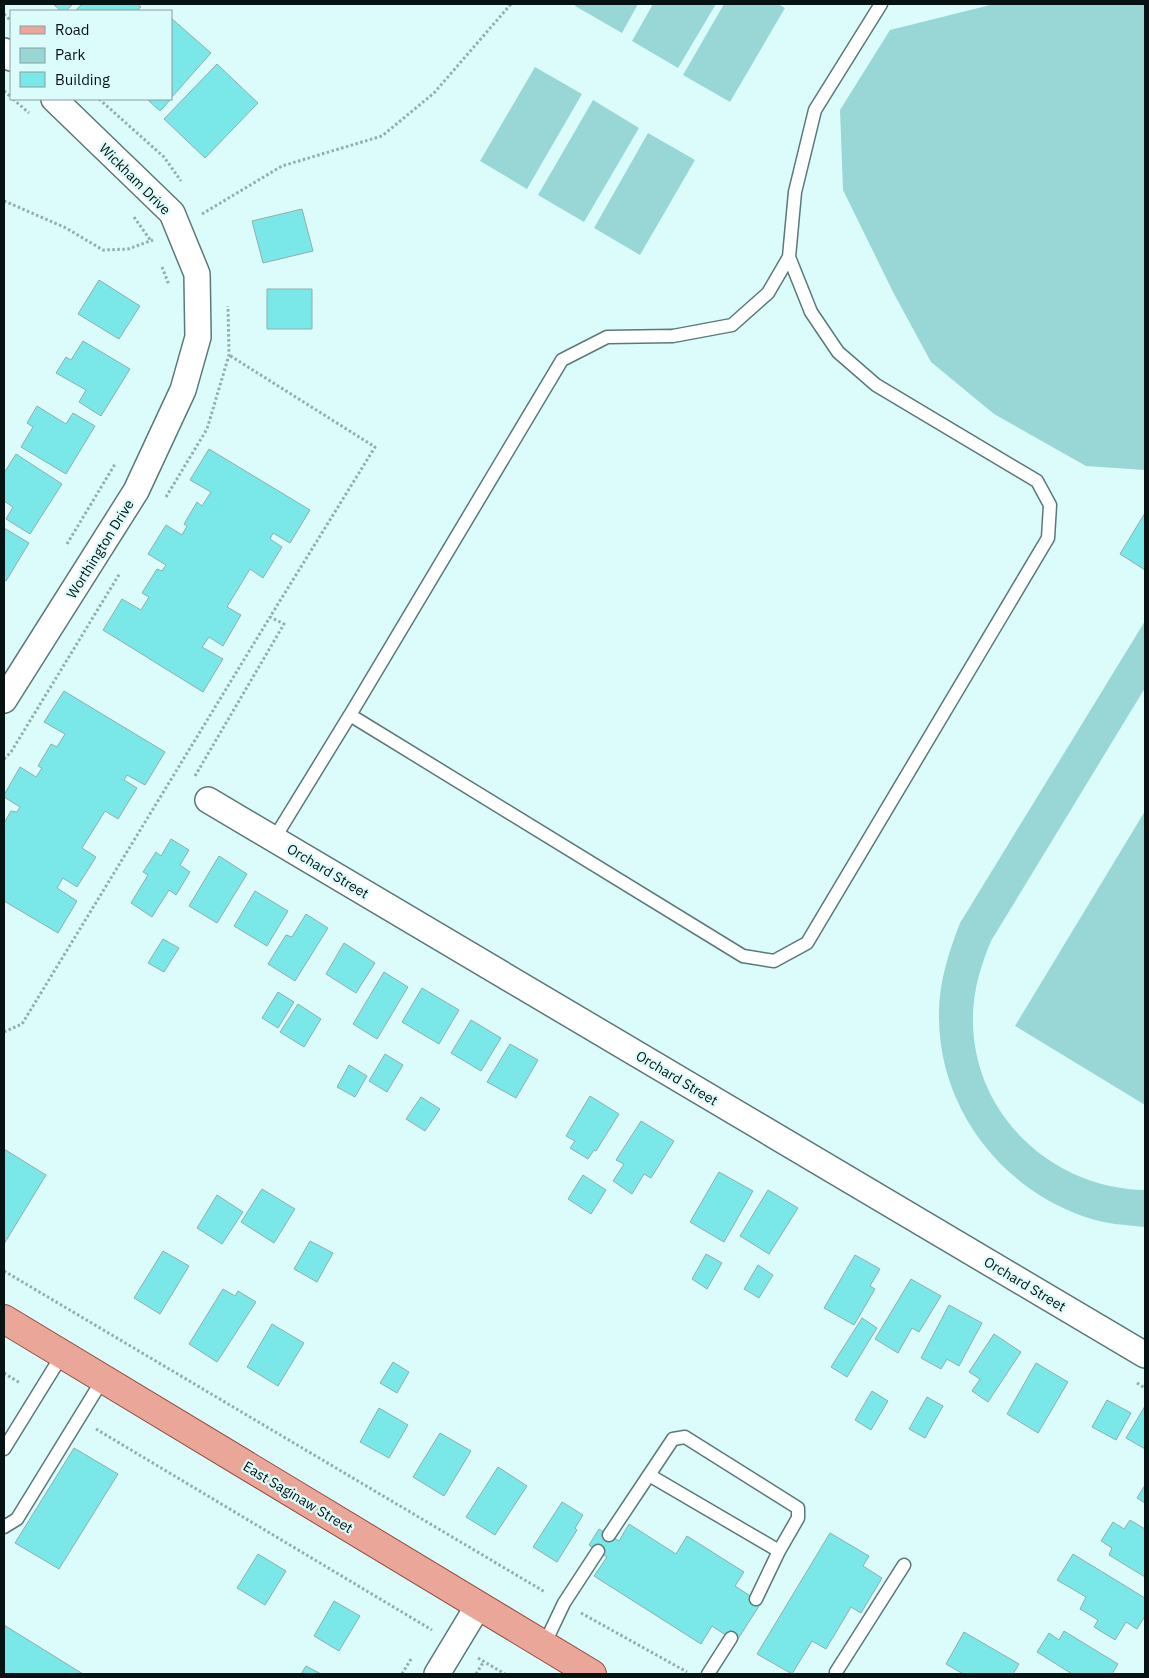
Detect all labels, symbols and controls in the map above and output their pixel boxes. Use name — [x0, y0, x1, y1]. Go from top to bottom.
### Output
legend — [10, 10, 172, 100]
text: Road — [55, 20, 90, 39]
text: Park — [55, 45, 85, 64]
text: Building — [55, 70, 110, 89]
street label: Wickham Drive — [95, 139, 175, 219]
street label: Worthington Drive — [62, 496, 138, 602]
street label: Orchard Street — [284, 840, 372, 903]
street label: Orchard Street — [633, 1047, 721, 1110]
street label: Orchard Street — [981, 1253, 1069, 1316]
street label: East Saginaw Street — [240, 1457, 356, 1537]

